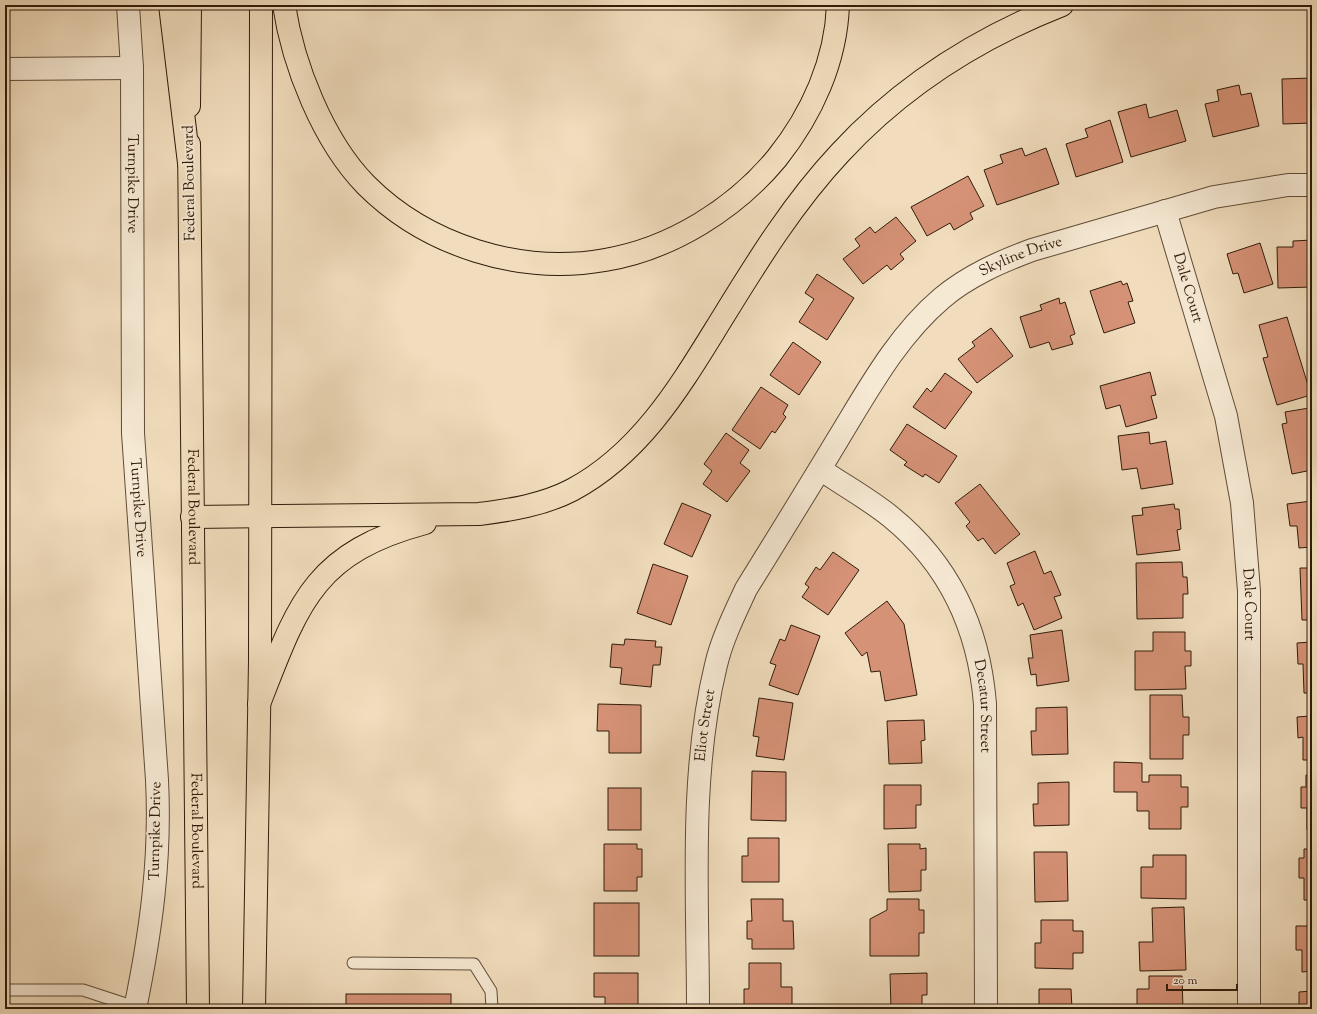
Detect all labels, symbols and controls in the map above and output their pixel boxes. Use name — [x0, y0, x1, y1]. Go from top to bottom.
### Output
street label: Federal Boulevard — [178, 124, 202, 241]
street label: Turnpike Drive — [122, 134, 143, 233]
street label: Skyline Drive — [975, 231, 1065, 282]
street label: Dale Court — [1167, 250, 1208, 325]
street label: Federal Boulevard — [182, 449, 204, 566]
street label: Turnpike Drive — [124, 458, 152, 558]
street label: Dale Court — [1237, 567, 1260, 641]
street label: Decatur Street — [968, 657, 996, 753]
street label: Eliot Street — [690, 687, 721, 762]
street label: Federal Boulevard — [185, 773, 207, 890]
street label: Turnpike Drive — [145, 781, 167, 881]
scale bar — [1167, 966, 1237, 992]
text: 20 m — [1173, 972, 1198, 990]

